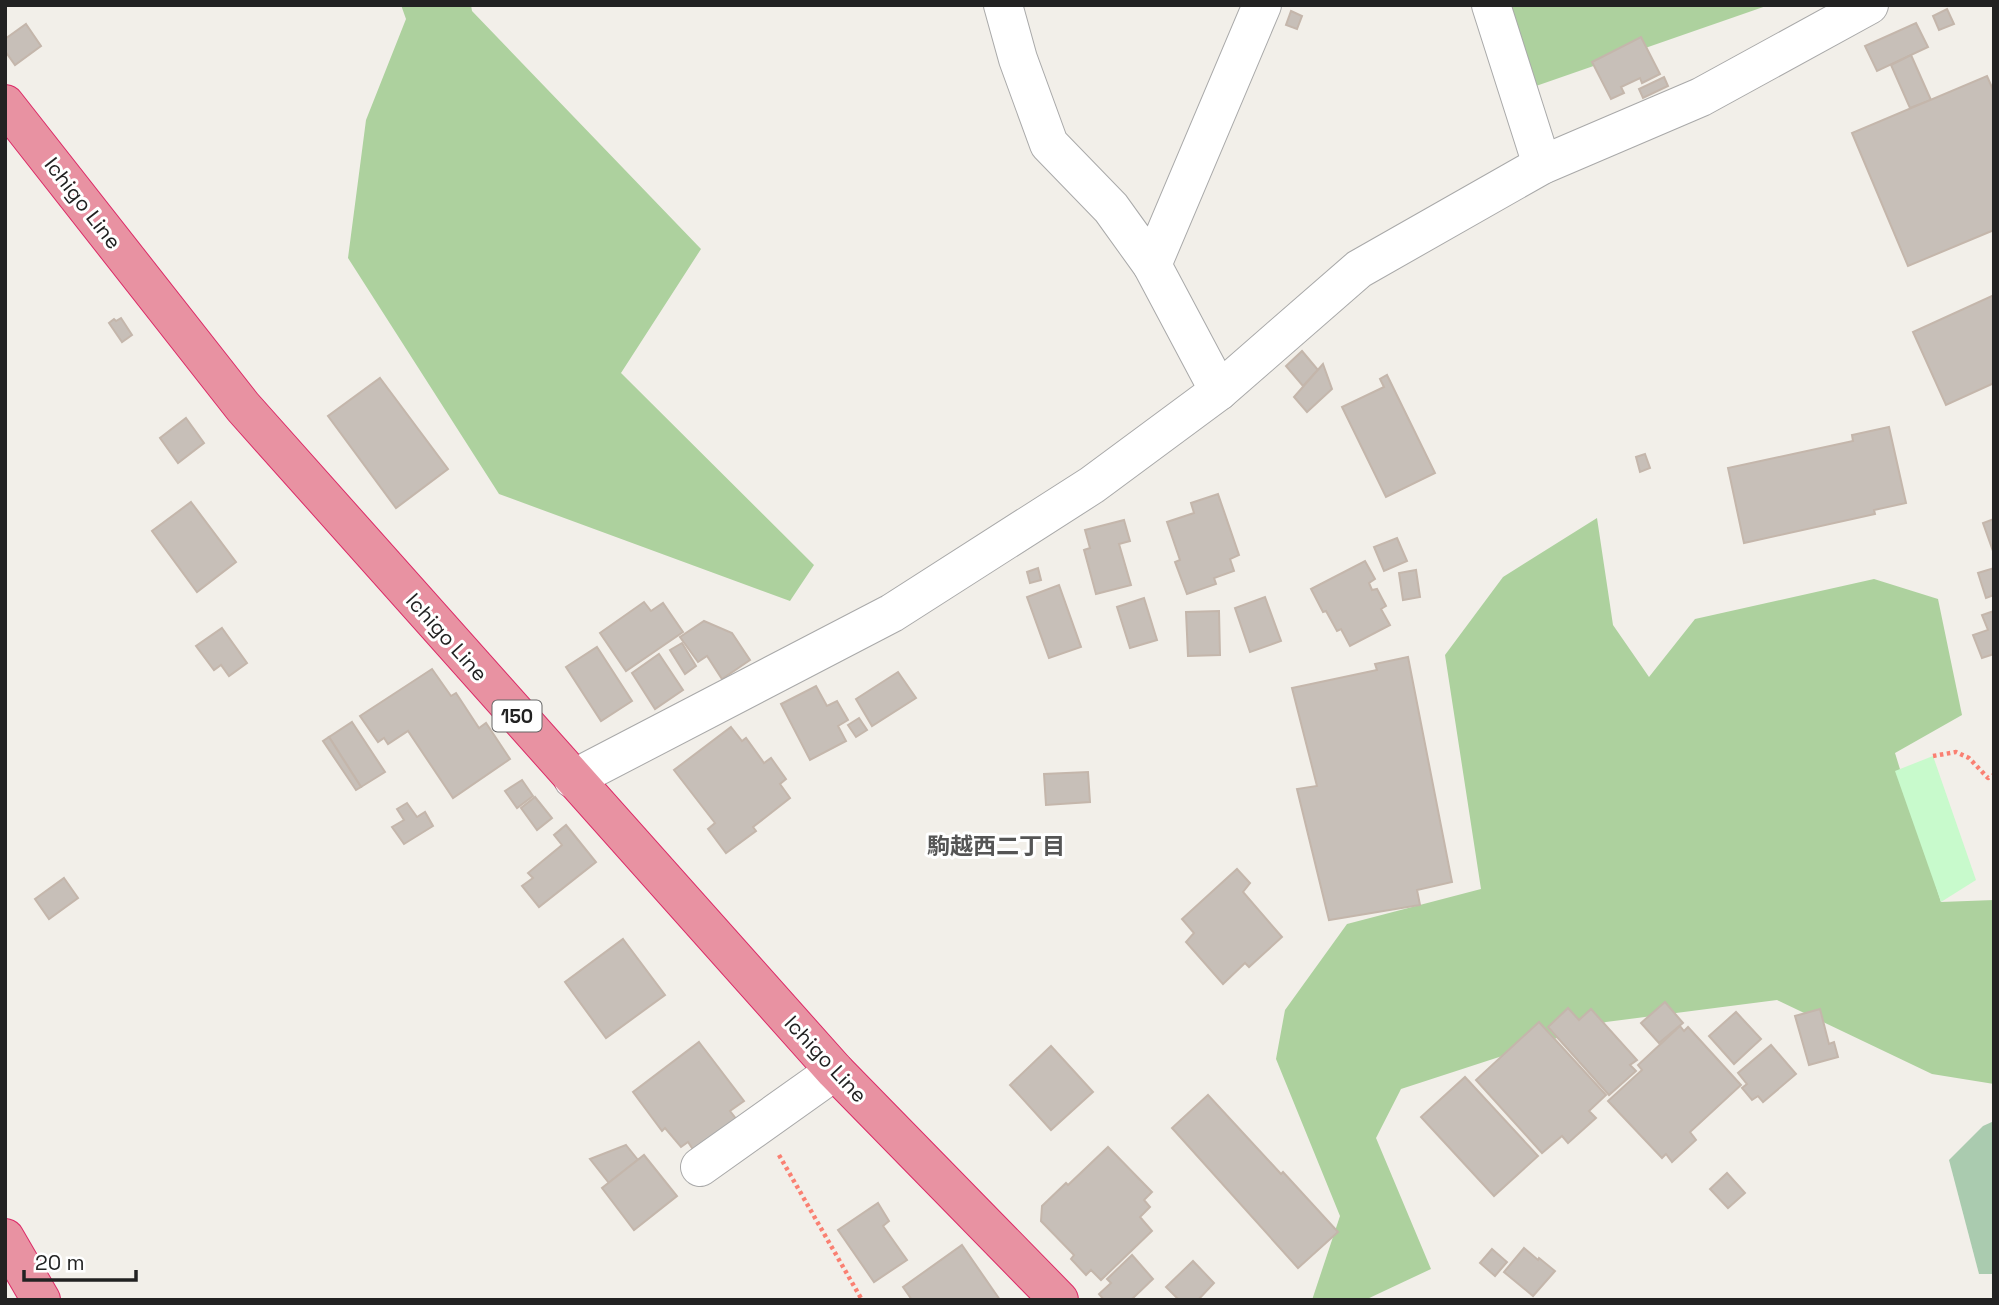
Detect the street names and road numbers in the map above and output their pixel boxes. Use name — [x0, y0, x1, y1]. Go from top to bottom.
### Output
street label: Ichigo Line — [39, 152, 127, 254]
street label: Ichigo Line — [400, 587, 494, 687]
road number: 150 — [492, 701, 542, 732]
street label: Ichigo Line — [779, 1010, 873, 1108]

